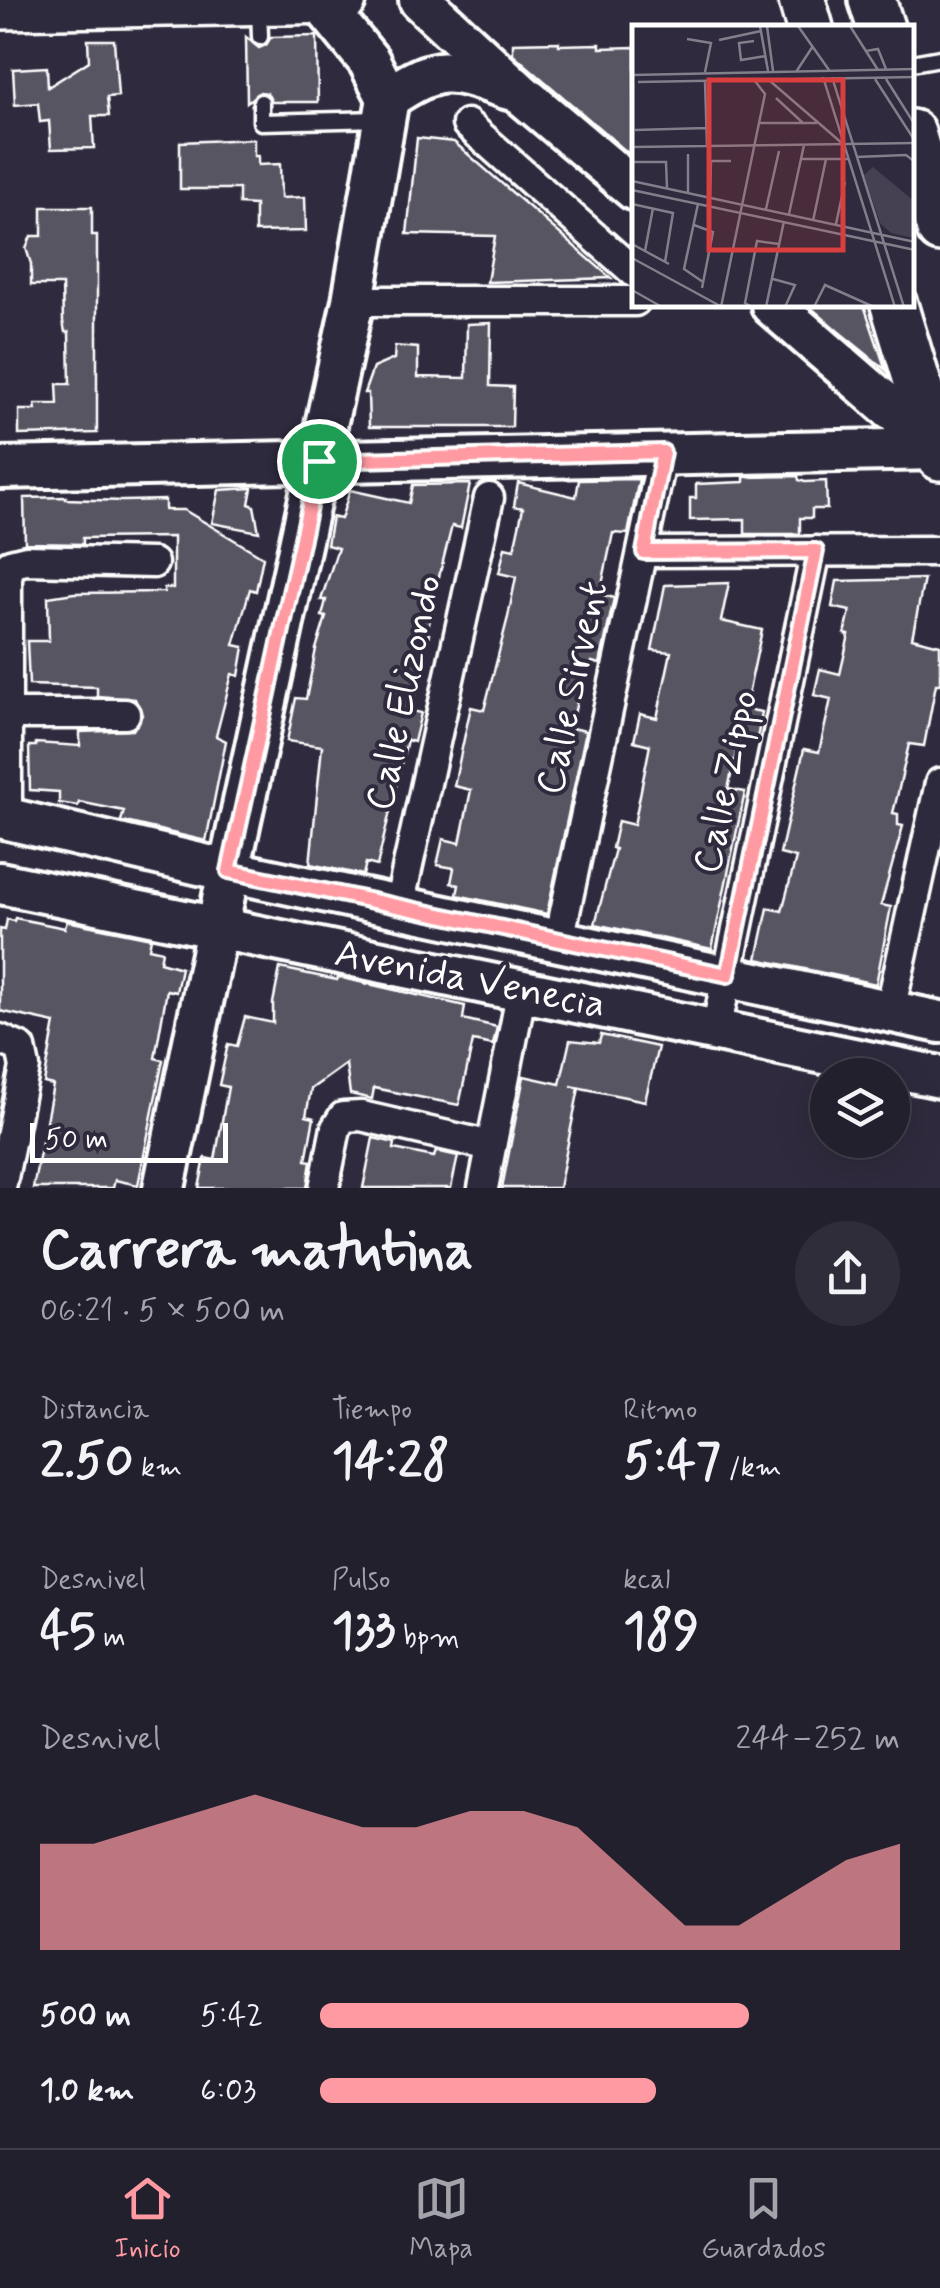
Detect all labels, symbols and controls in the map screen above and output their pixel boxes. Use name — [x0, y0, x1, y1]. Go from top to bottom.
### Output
inset map — [632, 25, 915, 308]
pin — [277, 419, 362, 504]
icon: arrive — [292, 434, 347, 489]
street label: Calle Elizondo — [355, 570, 455, 816]
street label: Calle Sirvent — [525, 576, 621, 800]
street label: Calle Zippo — [682, 685, 772, 879]
street label: Avenida Venecia — [330, 928, 610, 1032]
map controls — [810, 1058, 910, 1158]
button: layers — [810, 1058, 910, 1158]
scale bar — [30, 1118, 228, 1162]
text: 50 m — [45, 1122, 108, 1159]
text: Carrera matutina — [40, 1216, 473, 1288]
button: share — [795, 1221, 900, 1326]
text: 06:21 · 5 × 500 m — [40, 1290, 285, 1332]
text: Distancia — [40, 1392, 149, 1429]
text: Tiempo — [332, 1392, 412, 1429]
text: Ritmo — [623, 1392, 697, 1429]
text: 2.50 — [40, 1429, 134, 1495]
text: 14:28 — [332, 1429, 450, 1495]
text: 5:47 — [623, 1429, 721, 1495]
text: km — [134, 1450, 182, 1487]
text: /km — [721, 1450, 782, 1487]
text: Desnivel — [40, 1562, 146, 1599]
text: Pulso — [332, 1562, 390, 1599]
text: kcal — [623, 1562, 670, 1599]
text: 45 — [40, 1599, 96, 1665]
text: 133 — [332, 1599, 396, 1665]
text: 189 — [623, 1599, 699, 1665]
text: m — [96, 1620, 126, 1657]
text: bpm — [396, 1620, 460, 1657]
text: Desnivel — [40, 1718, 161, 1760]
text: 244–252 m — [735, 1718, 900, 1760]
text: 500 m — [40, 1995, 131, 2037]
text: 5:42 — [200, 1995, 263, 2037]
text: 1.0 km — [40, 2070, 134, 2112]
text: 6:03 — [200, 2070, 256, 2112]
tab: Inicio — [114, 2171, 181, 2268]
tab: Mapa — [409, 2171, 473, 2268]
tab: Guardados — [701, 2171, 826, 2268]

